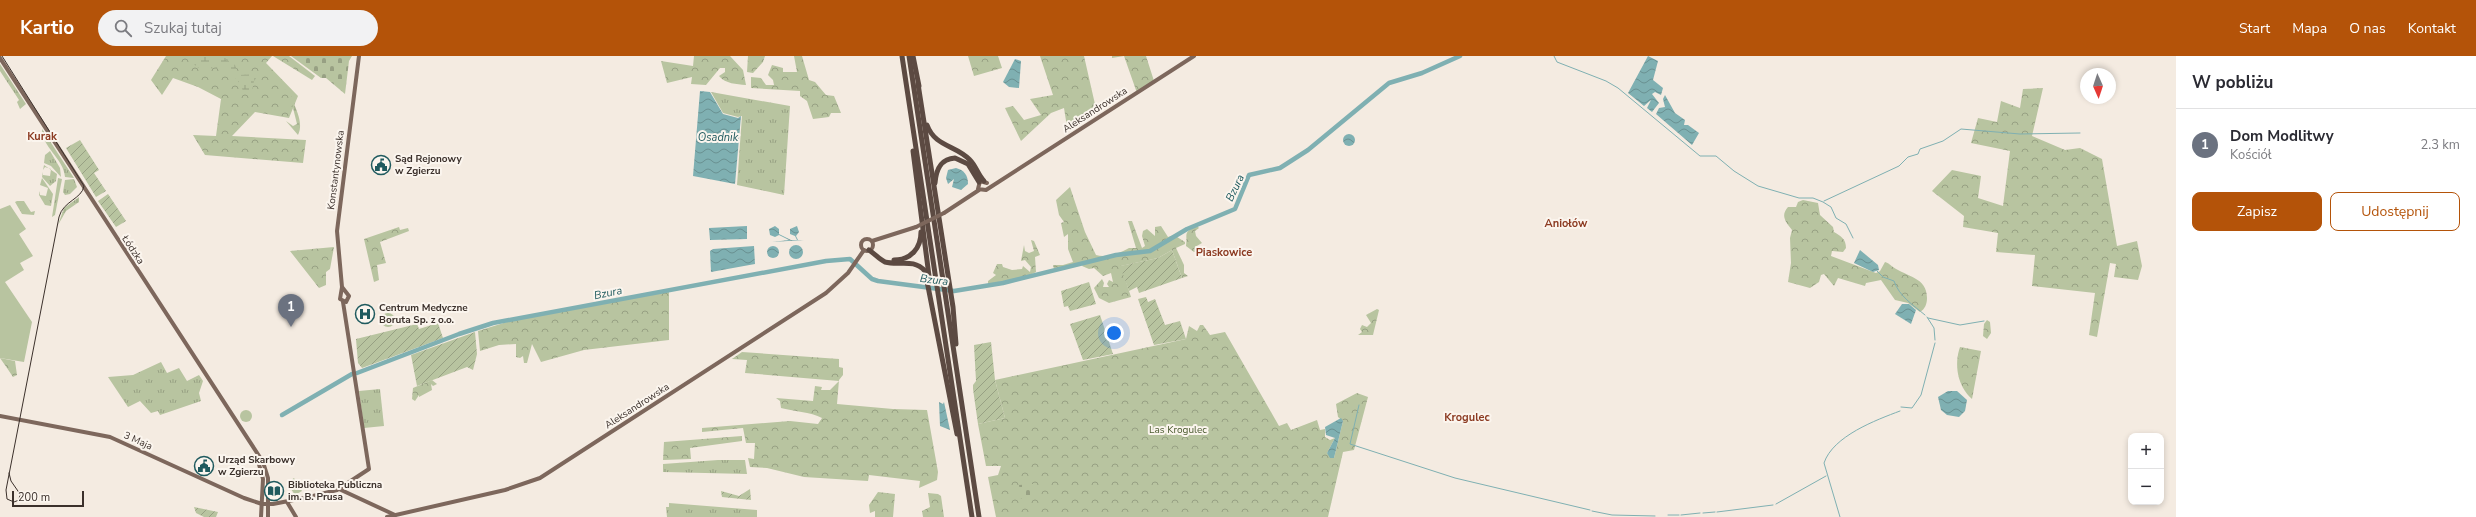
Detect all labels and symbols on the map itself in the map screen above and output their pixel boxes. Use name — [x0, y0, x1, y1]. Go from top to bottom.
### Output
north arrow — [2080, 68, 2116, 104]
street label: Aleksandrowska — [1060, 84, 1130, 136]
district label: Kurak — [27, 129, 58, 144]
street label: Konstantynowska — [324, 130, 348, 210]
water label: Osadnik — [698, 130, 739, 145]
place label: Sąd Rejonowy w Zgierzu — [395, 152, 462, 178]
public building icon: Sąd Rejonowy w Zgierzu — [370, 154, 392, 176]
water label: Bzura — [1222, 172, 1248, 204]
district label: Aniołów — [1545, 216, 1588, 231]
street label: Łódzka — [118, 232, 147, 267]
district label: Piaskowice — [1196, 245, 1252, 260]
water label: Bzura — [919, 271, 949, 289]
water label: Bzura — [593, 283, 624, 303]
pin: 1 — [278, 294, 304, 327]
place label: Centrum Medyczne Boruta Sp. z o.o. — [379, 301, 468, 327]
hospital icon: Centrum Medyczne Boruta Sp. z o.o. — [354, 303, 376, 325]
your location — [1104, 323, 1124, 343]
street label: Aleksandrowska — [602, 380, 672, 432]
district label: Krogulec — [1444, 410, 1491, 425]
park label: Las Krogulec — [1149, 423, 1207, 437]
street label: 3 Maja — [121, 428, 155, 454]
place label: Urząd Skarbowy w Zgierzu — [218, 453, 296, 479]
public building icon: Urząd Skarbowy w Zgierzu — [193, 455, 215, 477]
place label: Biblioteka Publiczna im. B. Prusa — [288, 478, 382, 504]
library icon: Biblioteka Publiczna im. B. Prusa — [263, 480, 285, 502]
scale bar — [12, 489, 84, 508]

